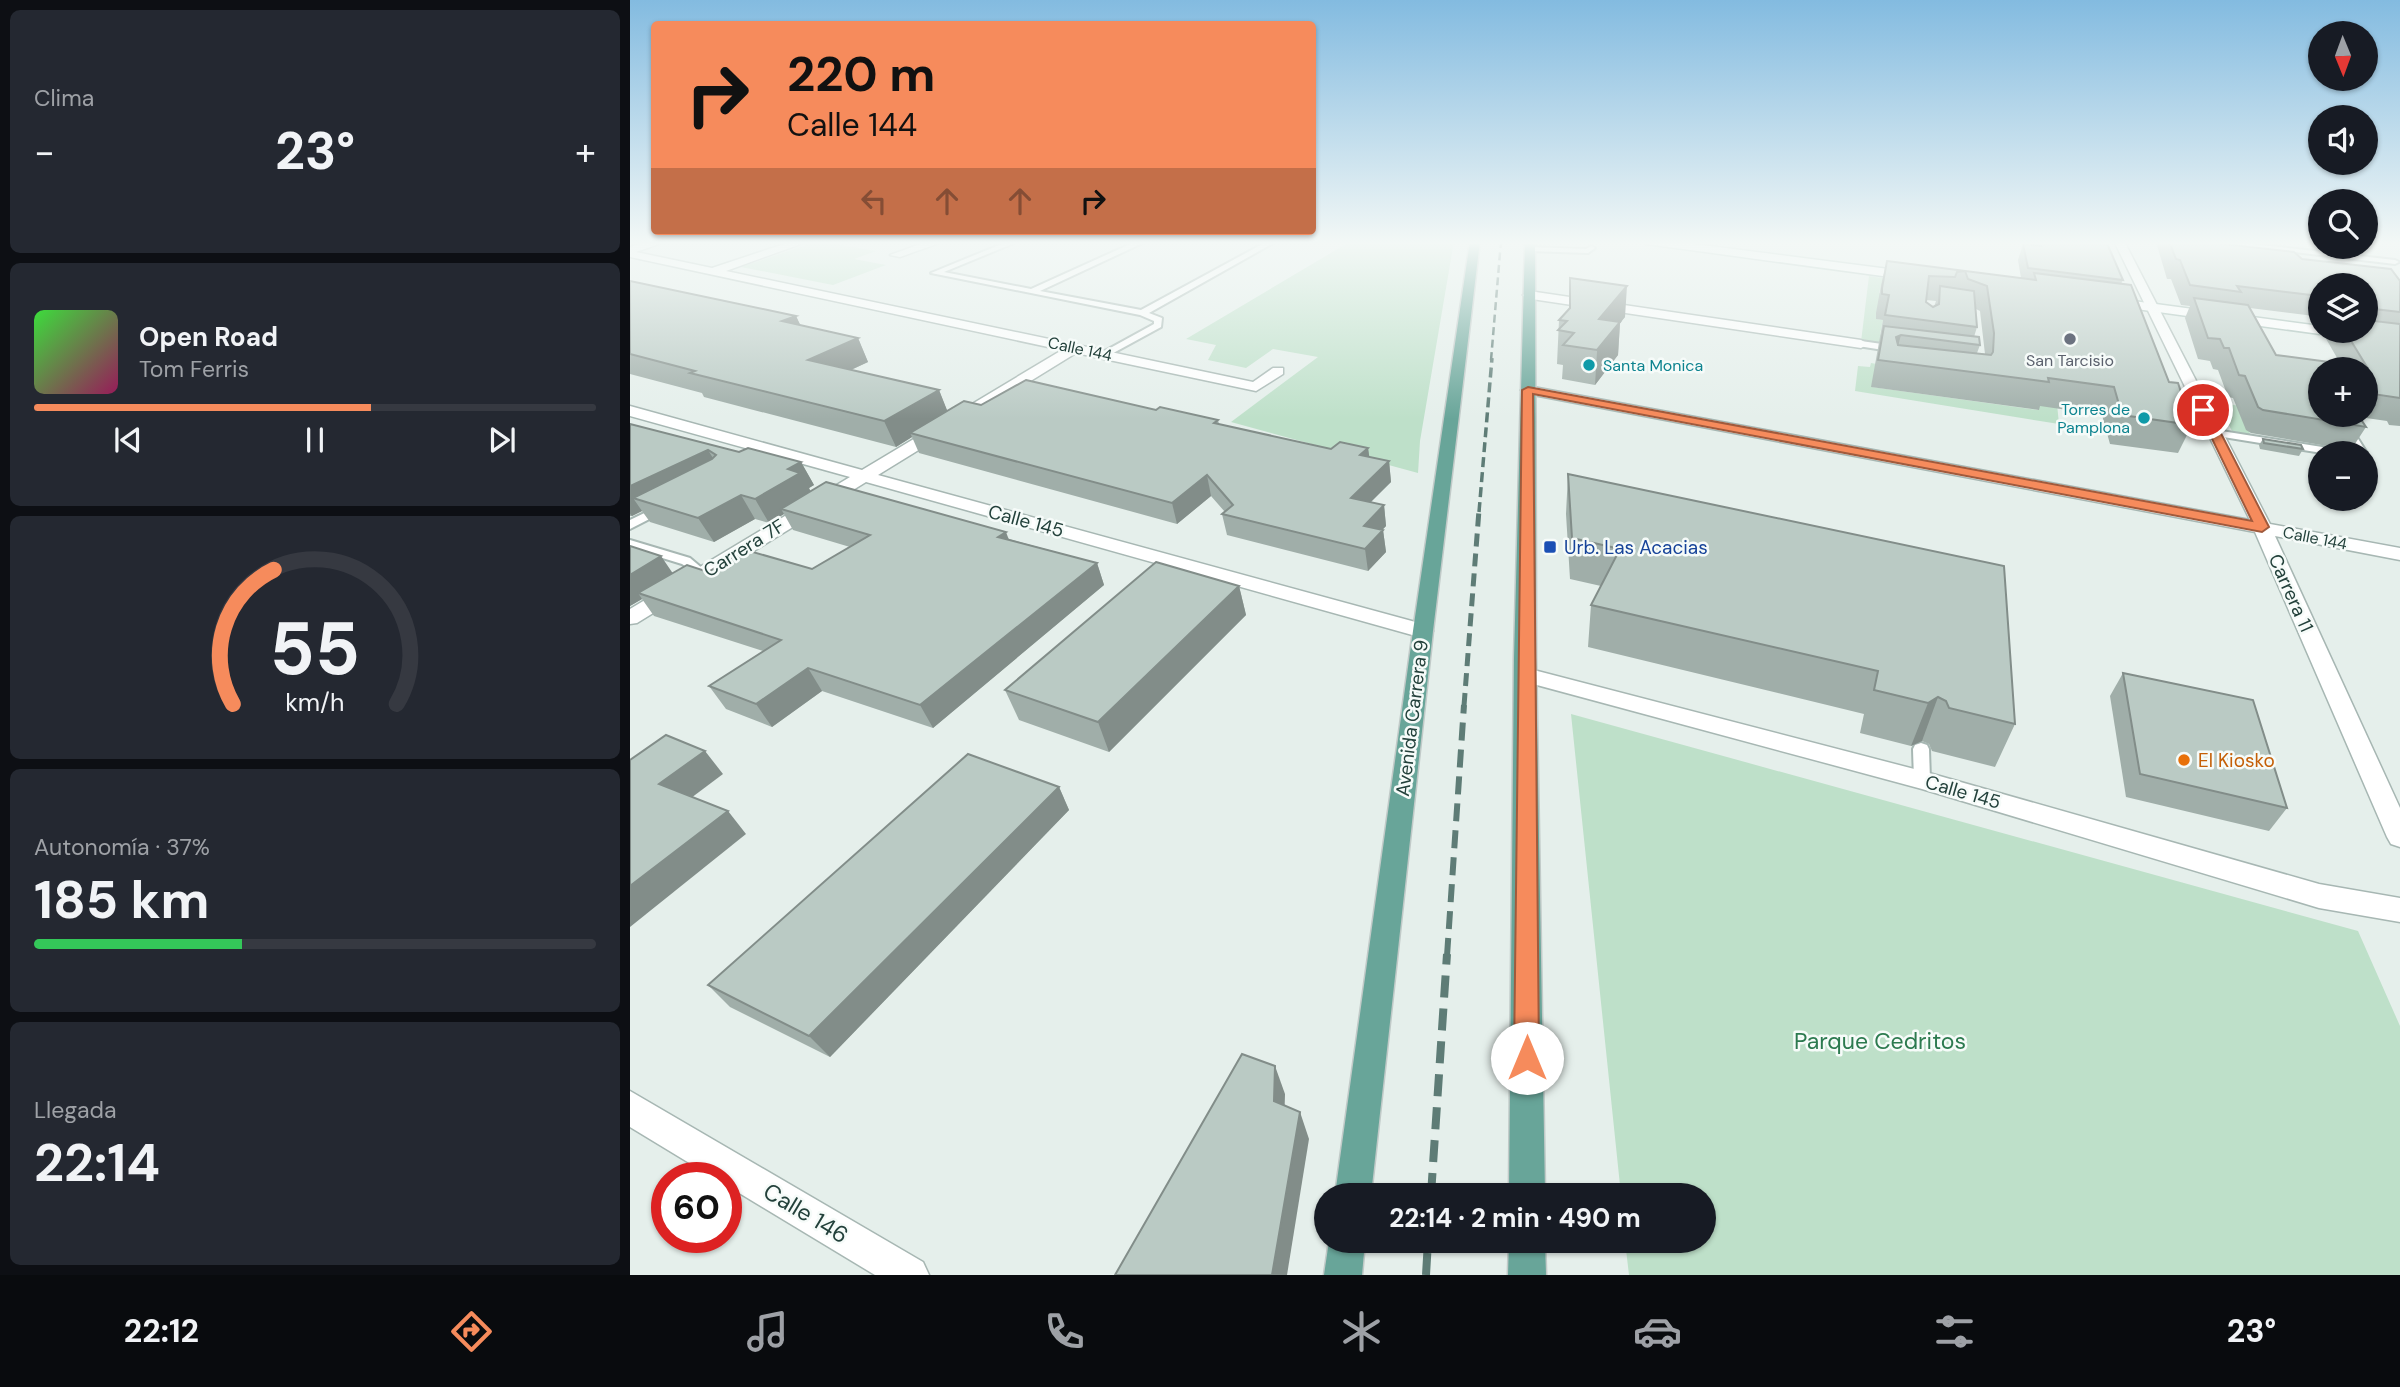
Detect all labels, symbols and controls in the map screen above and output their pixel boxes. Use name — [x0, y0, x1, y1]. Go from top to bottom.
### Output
north arrow — [2308, 21, 2378, 91]
map controls — [2308, 21, 2378, 511]
text: 220 m — [787, 42, 935, 106]
icon: right — [672, 49, 763, 140]
text: Clima — [34, 83, 94, 113]
text: Calle 144 — [787, 104, 917, 146]
button: sound — [2308, 105, 2378, 175]
text: 23° — [275, 117, 355, 185]
text: − — [34, 127, 55, 177]
text: + — [575, 127, 596, 177]
icon: left — [855, 182, 893, 220]
icon: ahead — [928, 182, 966, 220]
icon: ahead — [1001, 182, 1039, 220]
icon: right — [1074, 182, 1112, 220]
button: search — [2308, 189, 2378, 259]
button: layers — [2308, 273, 2378, 343]
text: Open Road — [139, 320, 278, 354]
marker: San Tarcisio — [2062, 331, 2078, 347]
street label: Calle 144 — [1046, 332, 1114, 366]
place label: San Tarcisio — [2026, 350, 2114, 371]
text: Tom Ferris — [139, 354, 249, 384]
place label: Santa Monica — [1603, 355, 1703, 376]
marker: Santa Monica — [1581, 357, 1597, 373]
button: + — [2308, 357, 2378, 427]
pin — [2173, 380, 2233, 440]
icon: arrive — [2184, 391, 2222, 429]
place label: Torres de Pamplona — [2057, 399, 2130, 438]
marker: Torres de Pamplona — [2136, 410, 2152, 426]
icon: previous — [109, 421, 147, 459]
icon: pause — [296, 421, 334, 459]
icon: next — [483, 421, 521, 459]
button: − — [2308, 441, 2378, 511]
street label: Calle 145 — [985, 499, 1067, 543]
street label: Carrera 7F — [699, 513, 789, 583]
street label: Calle 144 — [2281, 521, 2349, 555]
place label: Urb. Las Acacias — [1564, 535, 1708, 560]
marker: Urb. Las Acacias — [1542, 539, 1558, 555]
street label: Carrera 11 — [2263, 550, 2319, 636]
text: 55 — [270, 602, 360, 697]
street label: Avenida Carrera 9 — [1390, 638, 1434, 798]
text: km/h — [285, 685, 345, 718]
place label: El Kiosko — [2198, 748, 2275, 773]
marker: El Kiosko — [2176, 752, 2192, 768]
street label: Calle 145 — [1922, 769, 2004, 815]
text: Autonomía · 37% — [34, 832, 210, 862]
text: 185 km — [34, 866, 209, 934]
position arrow — [1490, 1021, 1564, 1095]
park label: Parque Cedritos — [1794, 1026, 1966, 1056]
text: Llegada — [34, 1095, 117, 1125]
text: 22:14 — [34, 1129, 160, 1197]
speed limit sign: 60 — [651, 1162, 742, 1253]
street label: Calle 146 — [758, 1176, 854, 1250]
text: 22:14 · 2 min · 490 m — [1389, 1201, 1641, 1235]
icon: directions — [447, 1307, 496, 1356]
icon: music — [743, 1307, 792, 1356]
icon: phone — [1040, 1307, 1089, 1356]
icon: climate — [1337, 1307, 1386, 1356]
icon: car — [1633, 1307, 1682, 1356]
icon: filters — [1930, 1307, 1979, 1356]
text: 22:12 — [124, 1310, 199, 1352]
text: 23° — [2227, 1310, 2276, 1352]

